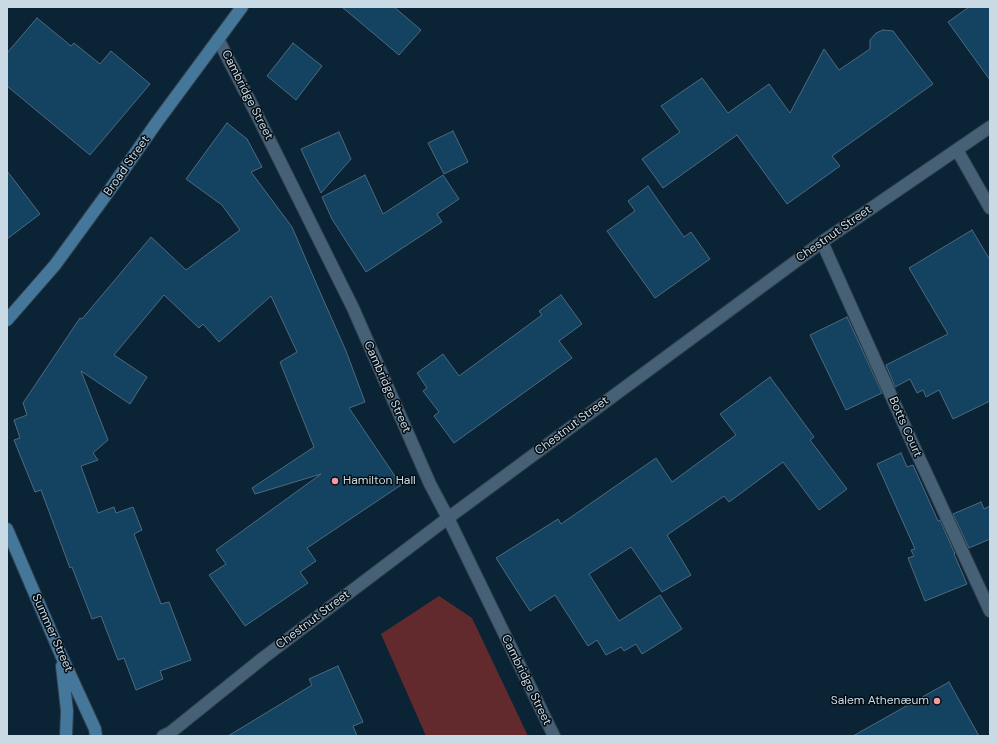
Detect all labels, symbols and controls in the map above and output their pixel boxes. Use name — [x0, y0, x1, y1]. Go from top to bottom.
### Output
street label: Cambridge Street — [218, 48, 276, 142]
street label: Broad Street — [101, 133, 153, 199]
street label: Chestnut Street — [794, 203, 874, 265]
street label: Cambridge Street — [360, 339, 414, 435]
street label: Chestnut Street — [532, 394, 612, 458]
street label: Botts Court — [885, 395, 925, 459]
place label: Hamilton Hall — [343, 474, 416, 488]
marker: Hamilton Hall — [330, 476, 340, 486]
street label: Chestnut Street — [273, 588, 353, 652]
street label: Summer Street — [28, 592, 76, 674]
street label: Cambridge Street — [498, 633, 554, 727]
place label: Salem Athenæum — [831, 694, 929, 708]
marker: Salem Athenæum — [932, 696, 942, 706]

